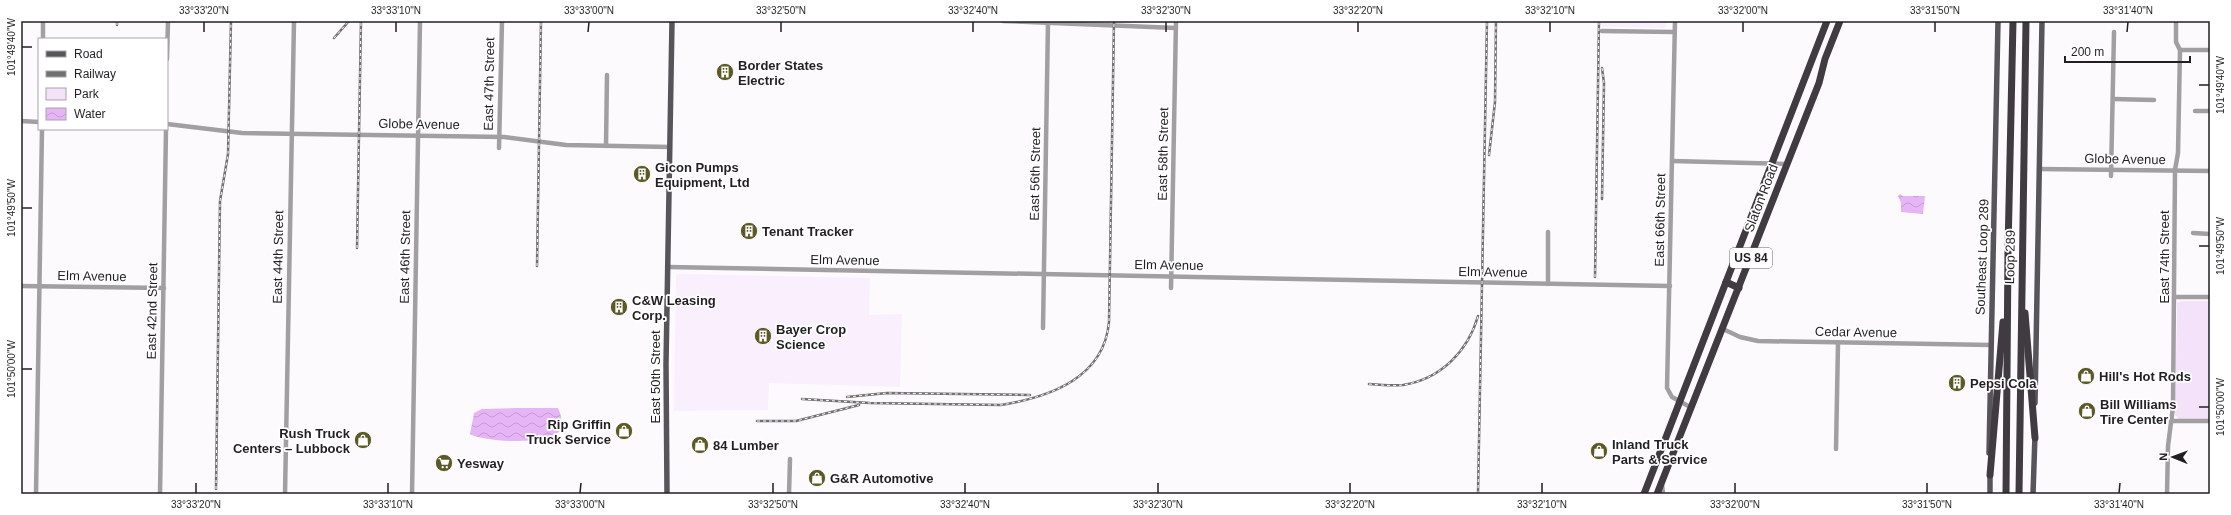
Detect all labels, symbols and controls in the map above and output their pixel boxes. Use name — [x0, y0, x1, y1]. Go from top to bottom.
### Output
text: 33°33'20"N — [179, 5, 229, 16]
text: 33°33'10"N — [371, 5, 421, 16]
text: 33°33'00"N — [564, 5, 614, 16]
text: 33°32'50"N — [756, 5, 806, 16]
text: 33°32'40"N — [948, 5, 998, 16]
text: 33°32'30"N — [1141, 5, 1191, 16]
text: 33°32'20"N — [1333, 5, 1383, 16]
text: 33°32'10"N — [1525, 5, 1575, 16]
text: 33°32'00"N — [1718, 5, 1768, 16]
text: 33°31'50"N — [1910, 5, 1960, 16]
text: 33°31'40"N — [2103, 5, 2153, 16]
text: 101°49'40"W — [6, 18, 17, 76]
street label: East 47th Street — [481, 37, 497, 131]
legend — [38, 38, 168, 130]
scale bar — [2065, 38, 2190, 64]
text: 200 m — [2071, 45, 2104, 59]
text: Road — [74, 47, 103, 61]
text: 101°49'40"W — [2215, 56, 2226, 114]
place label: Border States Electric — [738, 58, 823, 88]
building icon: Border States Electric — [715, 62, 735, 82]
text: Railway — [74, 67, 116, 81]
text: Park — [74, 87, 100, 101]
text: Water — [74, 107, 106, 121]
street label: East 58th Street — [1155, 107, 1171, 201]
street label: Globe Avenue — [378, 116, 460, 132]
street label: East 56th Street — [1027, 127, 1043, 221]
street label: Globe Avenue — [2084, 151, 2166, 167]
place label: Gicon Pumps Equipment, Ltd — [655, 160, 750, 190]
street label: Slaton Road — [1741, 162, 1781, 234]
building icon: Gicon Pumps Equipment, Ltd — [632, 164, 652, 184]
street label: East 66th Street — [1652, 173, 1668, 267]
text: 101°49'50"W — [6, 179, 17, 237]
street label: Southeast Loop 289 — [1972, 199, 1992, 315]
street label: East 44th Street — [270, 210, 286, 304]
street label: East 46th Street — [397, 210, 413, 304]
street label: East 74th Street — [2157, 210, 2172, 304]
text: 101°49'50"W — [2215, 217, 2226, 275]
building icon: Tenant Tracker — [739, 221, 759, 241]
place label: Tenant Tracker — [762, 224, 854, 239]
street label: Loop 289 — [2002, 230, 2018, 284]
road number: US 84 — [1730, 248, 1772, 268]
street label: Elm Avenue — [810, 252, 880, 268]
street label: Elm Avenue — [1134, 257, 1204, 273]
street label: East 42nd Street — [144, 262, 160, 360]
street label: Elm Avenue — [1458, 264, 1528, 280]
street label: Elm Avenue — [57, 268, 127, 284]
place label: C&W Leasing Corp. — [632, 293, 716, 323]
building icon: C&W Leasing Corp. — [609, 297, 629, 317]
place label: Bayer Crop Science — [776, 322, 846, 352]
street label: Cedar Avenue — [1815, 324, 1897, 340]
building icon: Bayer Crop Science — [753, 326, 773, 346]
street label: East 50th Street — [648, 330, 663, 424]
text: 101°50'00"W — [6, 340, 17, 398]
shop icon: Hill's Hot Rods — [2076, 366, 2096, 386]
place label: Hill's Hot Rods — [2099, 369, 2191, 384]
building icon: Pepsi Cola — [1947, 373, 1967, 393]
place label: Pepsi Cola — [1970, 376, 2037, 391]
text: 101°50'00"W — [2215, 378, 2226, 436]
place label: Bill Williams Tire Center — [2100, 397, 2176, 427]
shop icon: Bill Williams Tire Center — [2077, 401, 2097, 421]
place label: Rip Griffin Truck Service — [526, 417, 611, 447]
shop icon: Rip Griffin Truck Service — [614, 421, 634, 441]
place label: Rush Truck Centers – Lubbock — [233, 426, 351, 456]
shop icon: Rush Truck Centers – Lubbock — [353, 430, 373, 450]
shop icon: 84 Lumber — [690, 435, 710, 455]
place label: Inland Truck Parts & Service — [1612, 437, 1707, 467]
north arrow — [2153, 437, 2193, 477]
place label: 84 Lumber — [713, 438, 779, 453]
shop icon: Inland Truck Parts & Service — [1589, 441, 1609, 461]
supermarket icon: Yesway — [434, 453, 454, 473]
text: N — [2157, 453, 2169, 461]
place label: Yesway — [457, 456, 505, 471]
shop icon: G&R Automotive — [807, 468, 827, 488]
place label: G&R Automotive — [830, 471, 934, 486]
text: 33°33'20"N — [171, 499, 221, 510]
text: 33°33'10"N — [363, 499, 413, 510]
text: 33°33'00"N — [555, 499, 605, 510]
text: 33°32'50"N — [748, 499, 798, 510]
text: 33°32'40"N — [940, 499, 990, 510]
text: 33°32'30"N — [1133, 499, 1183, 510]
text: 33°32'20"N — [1325, 499, 1375, 510]
text: 33°32'10"N — [1517, 499, 1567, 510]
text: 33°32'00"N — [1710, 499, 1760, 510]
text: 33°31'50"N — [1902, 499, 1952, 510]
text: 33°31'40"N — [2094, 499, 2144, 510]

